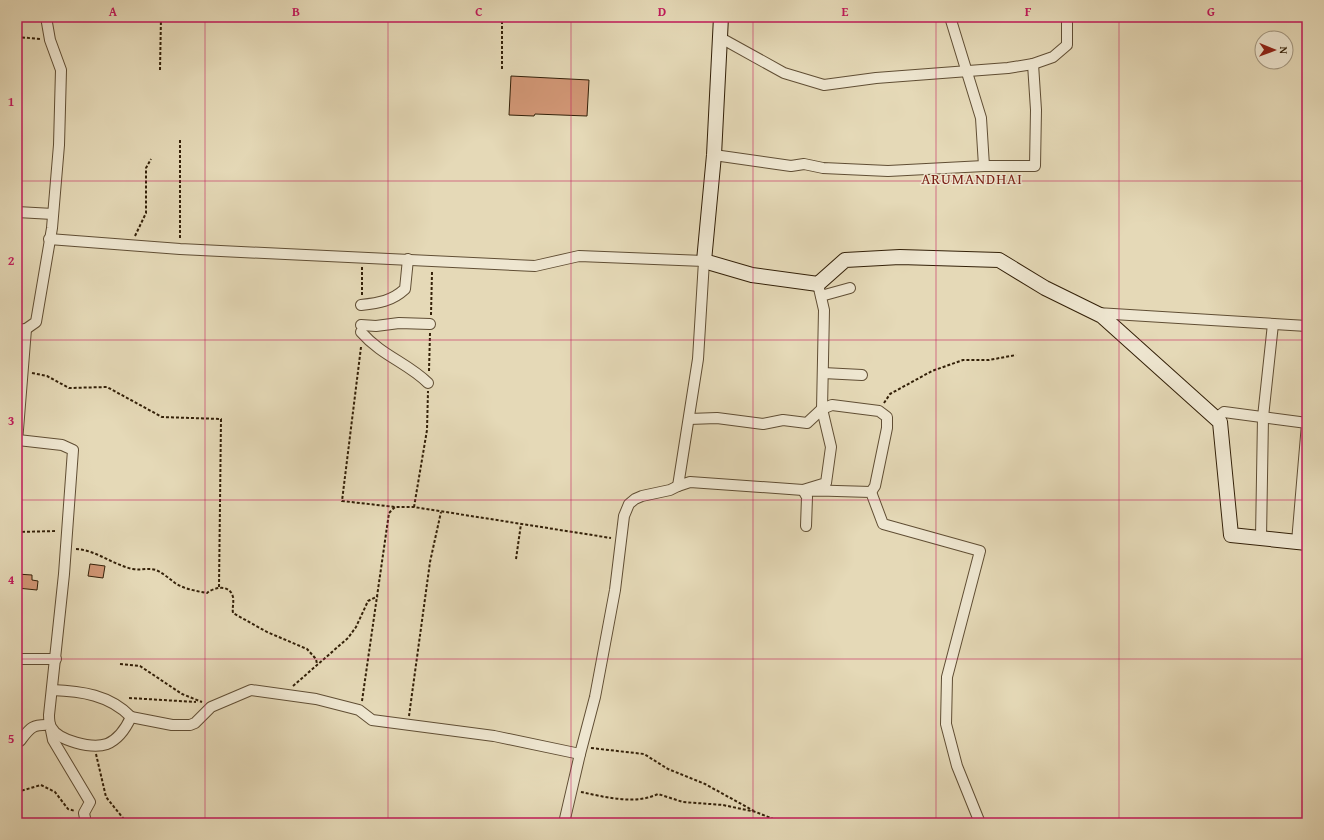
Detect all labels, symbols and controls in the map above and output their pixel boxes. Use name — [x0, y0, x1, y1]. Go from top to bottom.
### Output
text: A — [109, 2, 118, 21]
text: B — [292, 2, 300, 21]
text: C — [475, 2, 483, 21]
text: D — [658, 2, 666, 21]
text: E — [842, 2, 849, 21]
text: F — [1025, 2, 1032, 21]
text: G — [1207, 2, 1215, 21]
north arrow — [1254, 30, 1294, 70]
text: N — [1276, 46, 1292, 55]
text: 1 — [8, 92, 14, 111]
district label: ARUMANDHAI — [921, 168, 1023, 189]
text: 2 — [8, 251, 15, 270]
text: 3 — [8, 411, 14, 430]
text: 4 — [8, 570, 15, 589]
text: 5 — [8, 729, 15, 748]

